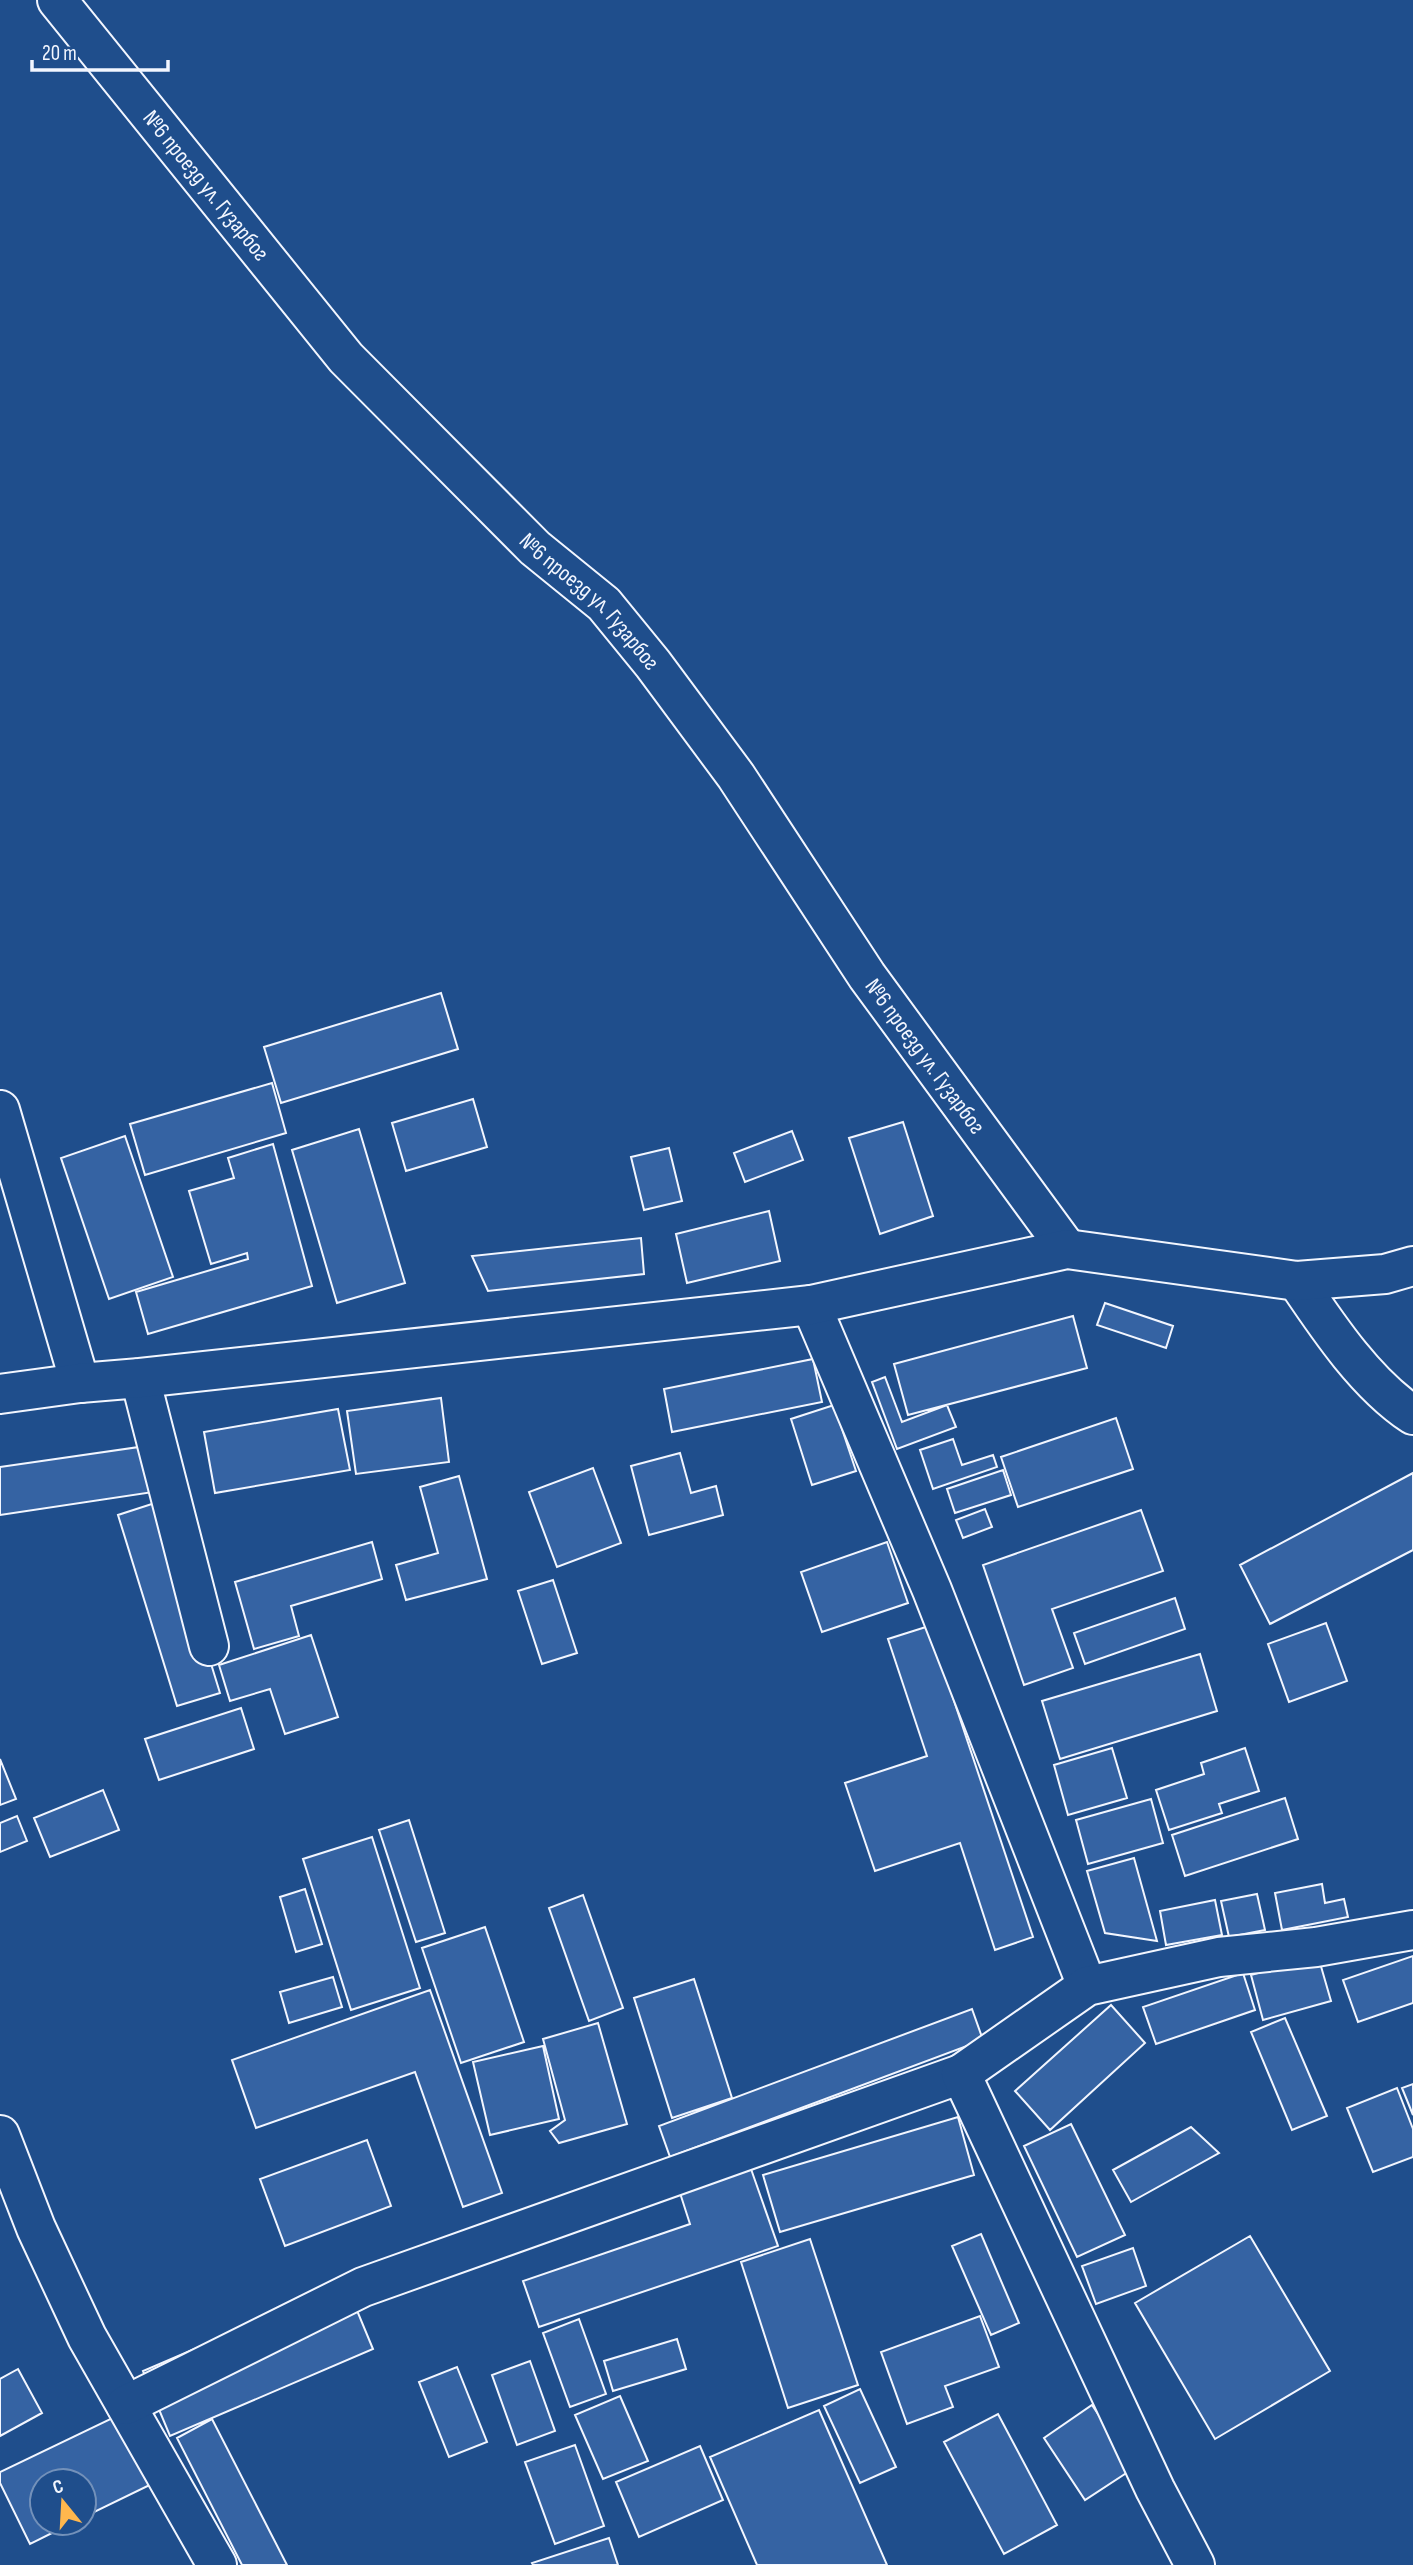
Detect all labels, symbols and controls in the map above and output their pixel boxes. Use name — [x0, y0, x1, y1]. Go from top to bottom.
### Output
scale bar — [32, 28, 168, 72]
text: 20 m — [42, 41, 77, 66]
street label: №6 проезд ул. Гузарбог — [137, 105, 275, 267]
street label: №6 проезд ул. Гузарбог — [513, 528, 665, 676]
street label: №6 проезд ул. Гузарбог — [859, 973, 991, 1140]
north arrow — [28, 2467, 98, 2537]
text: С — [50, 2475, 67, 2500]

